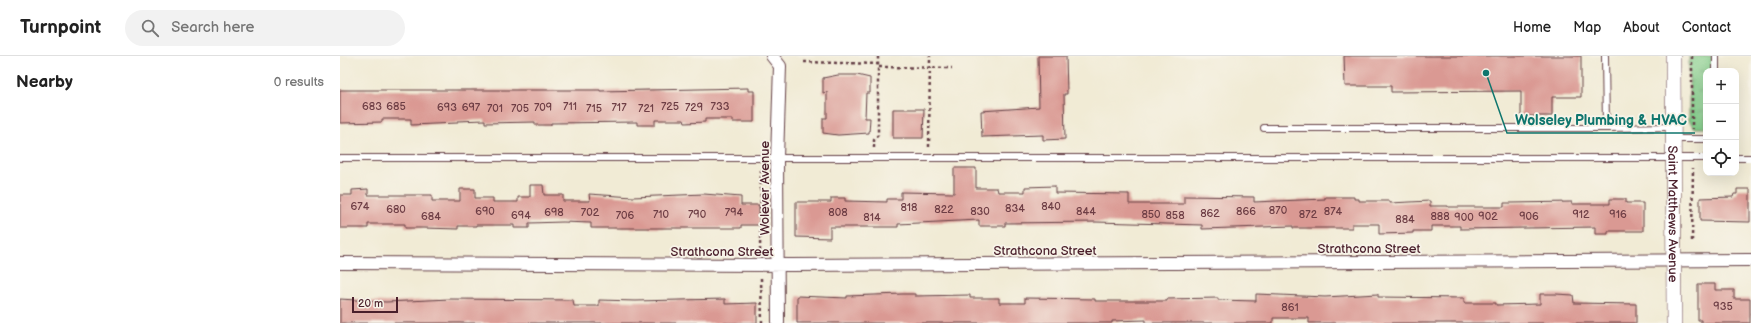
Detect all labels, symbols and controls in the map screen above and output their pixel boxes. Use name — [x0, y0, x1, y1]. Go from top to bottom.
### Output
search box — [125, 10, 405, 46]
text: Turnpoint — [20, 16, 101, 39]
icon: search — [139, 17, 161, 39]
text: Search here — [171, 18, 254, 37]
text: Home — [1513, 19, 1551, 36]
text: Map — [1573, 19, 1601, 36]
text: About — [1623, 19, 1660, 36]
text: Contact — [1682, 19, 1731, 36]
map controls — [1703, 68, 1739, 176]
button: + — [1703, 68, 1739, 104]
text: Nearby — [16, 72, 73, 92]
text: 0 results — [274, 74, 324, 90]
house number: 683 — [362, 100, 382, 113]
house number: 685 — [386, 100, 406, 113]
house number: 711 — [563, 100, 577, 113]
house number: 725 — [661, 100, 679, 113]
house number: 733 — [711, 100, 730, 113]
house number: 693 — [437, 101, 457, 114]
house number: 697 — [462, 101, 481, 114]
house number: 709 — [534, 101, 552, 114]
house number: 717 — [611, 101, 627, 114]
house number: 729 — [685, 101, 703, 114]
house number: 701 — [487, 102, 503, 115]
house number: 705 — [511, 102, 529, 115]
house number: 715 — [586, 102, 602, 115]
house number: 721 — [638, 102, 654, 115]
button: − — [1703, 104, 1739, 140]
callout: Wolseley Plumbing & HVAC — [1507, 107, 1695, 133]
text: Wolseley Plumbing & HVAC — [1515, 112, 1687, 129]
street label: Wolever Avenue — [757, 140, 773, 235]
button: locate — [1703, 140, 1739, 176]
street label: Saint Matthews Avenue — [1664, 145, 1681, 283]
house number: 674 — [351, 200, 370, 213]
house number: 840 — [1041, 200, 1061, 213]
house number: 818 — [900, 201, 918, 214]
house number: 834 — [1005, 202, 1025, 215]
house number: 680 — [386, 203, 406, 216]
house number: 822 — [934, 203, 954, 216]
house number: 870 — [1269, 204, 1288, 217]
house number: 690 — [475, 205, 495, 218]
house number: 830 — [970, 205, 990, 218]
house number: 844 — [1076, 205, 1096, 218]
house number: 866 — [1236, 205, 1256, 218]
house number: 874 — [1324, 205, 1343, 218]
house number: 698 — [544, 206, 564, 219]
house number: 702 — [581, 206, 600, 219]
house number: 794 — [725, 206, 744, 219]
house number: 808 — [828, 206, 848, 219]
house number: 862 — [1200, 207, 1220, 220]
house number: 710 — [653, 208, 670, 221]
house number: 790 — [688, 208, 707, 221]
house number: 850 — [1141, 208, 1161, 221]
house number: 872 — [1299, 208, 1318, 221]
house number: 912 — [1572, 208, 1590, 221]
house number: 916 — [1609, 208, 1627, 221]
house number: 694 — [511, 209, 531, 222]
house number: 706 — [616, 209, 635, 222]
house number: 858 — [1165, 209, 1185, 222]
house number: 684 — [421, 210, 441, 223]
house number: 888 — [1430, 210, 1450, 223]
house number: 902 — [1478, 210, 1498, 223]
house number: 906 — [1519, 210, 1539, 223]
house number: 814 — [863, 211, 881, 224]
house number: 900 — [1454, 211, 1474, 224]
house number: 884 — [1395, 213, 1415, 226]
street label: Strathcona Street — [1318, 241, 1420, 257]
street label: Strathcona Street — [994, 243, 1096, 259]
street label: Strathcona Street — [671, 244, 773, 260]
scale bar — [352, 295, 398, 314]
text: 20 m — [358, 297, 383, 310]
house number: 935 — [1713, 300, 1733, 313]
house number: 861 — [1281, 301, 1299, 314]

